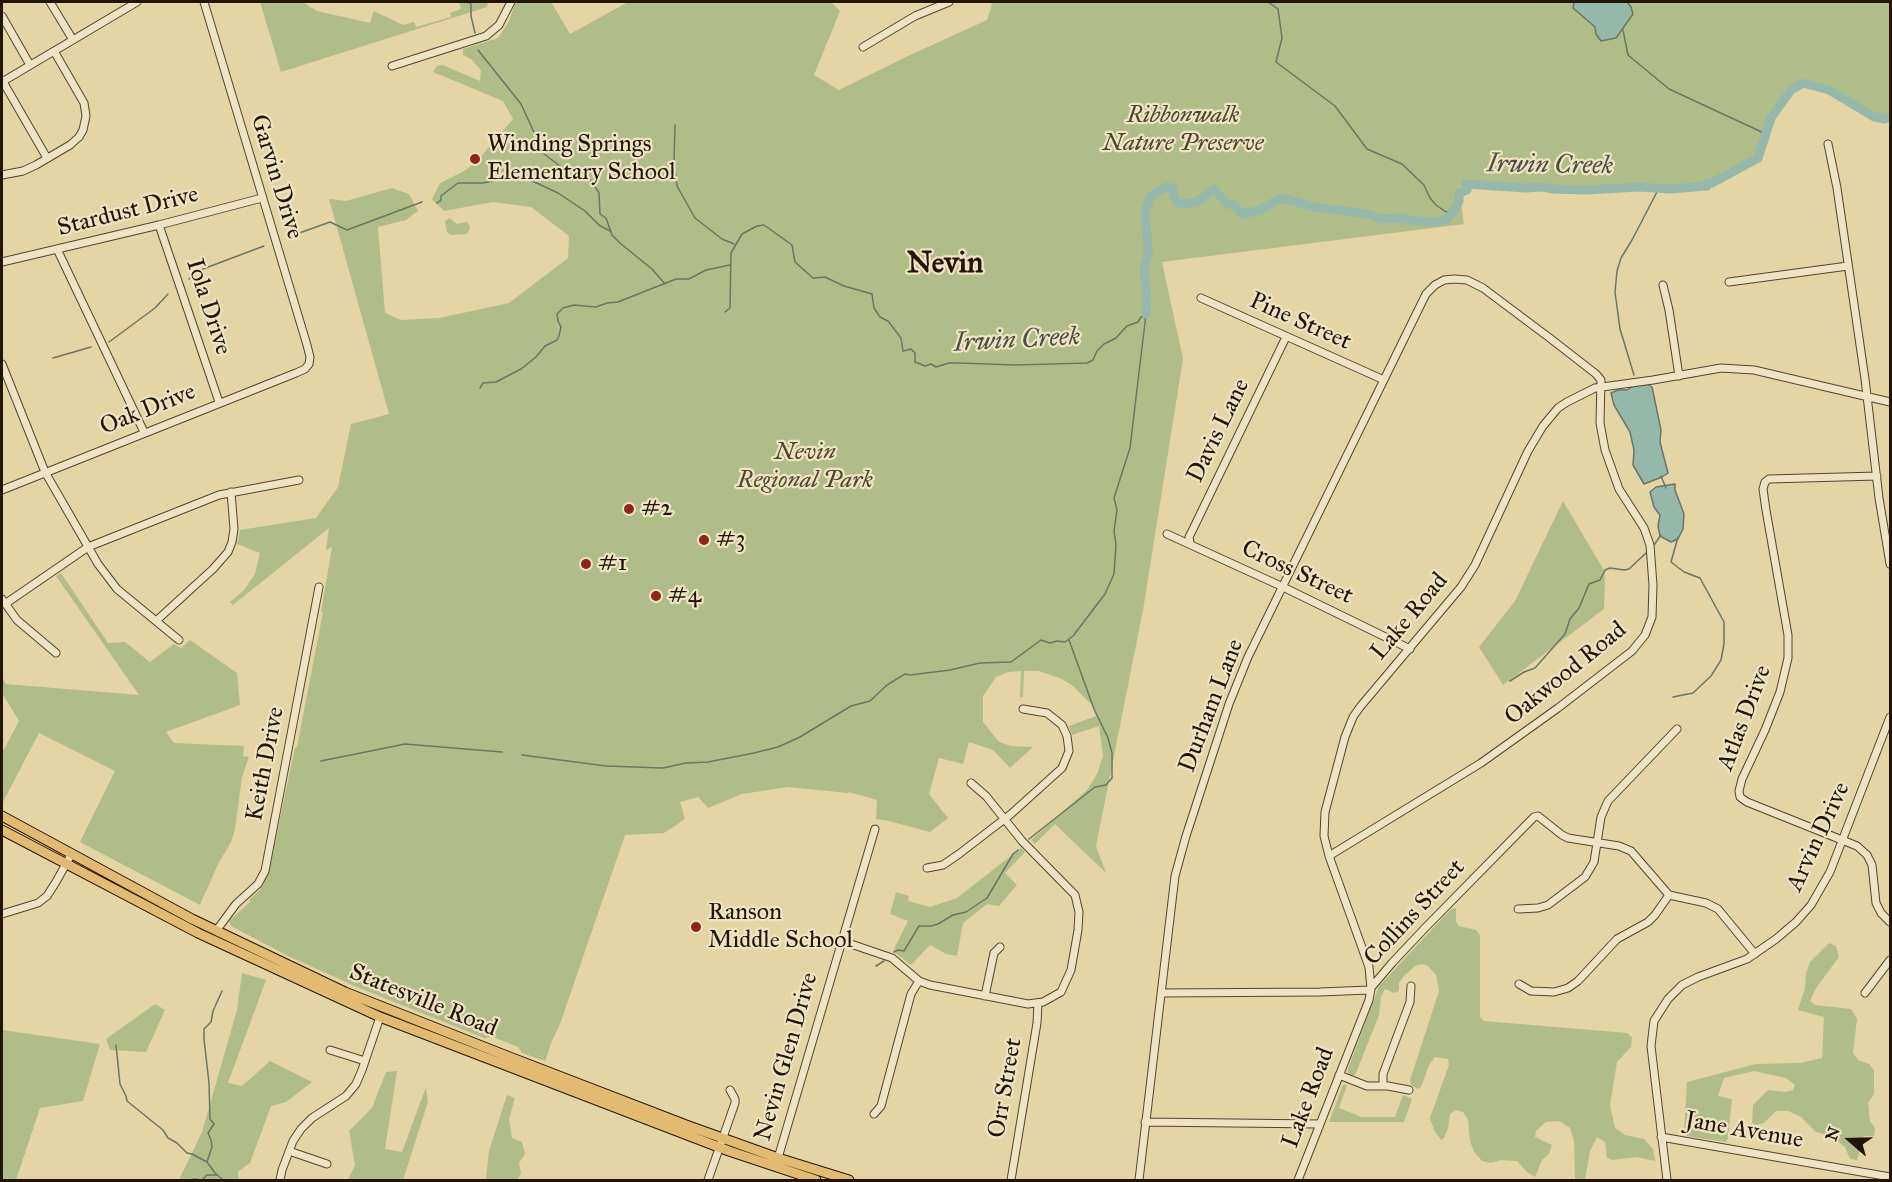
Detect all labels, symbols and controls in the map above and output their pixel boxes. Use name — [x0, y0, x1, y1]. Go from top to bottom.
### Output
park label: Ribbonwalk Nature Preserve — [1102, 102, 1264, 158]
street label: Garvin Drive — [243, 111, 309, 243]
place label: Winding Springs Elementary School — [487, 131, 676, 187]
water label: Irwin Creek — [1487, 149, 1613, 183]
marker: Winding Springs Elementary School — [468, 152, 482, 166]
street label: Stardust Drive — [55, 181, 201, 243]
district label: Nevin — [907, 247, 983, 283]
street label: Iola Drive — [179, 255, 237, 359]
street label: Pine Street — [1245, 287, 1355, 357]
water label: Irwin Creek — [953, 322, 1081, 360]
street label: Davis Lane — [1182, 374, 1256, 488]
street label: Oak Drive — [96, 378, 200, 442]
park label: Nevin Regional Park — [737, 439, 873, 495]
place label: #2 — [641, 495, 672, 523]
marker: #2 — [622, 502, 636, 516]
place label: #3 — [716, 526, 745, 554]
marker: #3 — [697, 533, 711, 547]
street label: Cross Street — [1237, 535, 1357, 611]
place label: #1 — [598, 550, 627, 578]
marker: #1 — [579, 557, 593, 571]
street label: Lake Road — [1365, 567, 1455, 667]
place label: #4 — [668, 582, 701, 610]
marker: #4 — [649, 589, 663, 603]
street label: Oakwood Road — [1499, 616, 1633, 732]
street label: Durham Lane — [1173, 635, 1251, 777]
street label: Atlas Drive — [1712, 661, 1778, 775]
street label: Keith Drive — [241, 704, 291, 824]
street label: Arvin Drive — [1781, 778, 1857, 896]
street label: Collins Street — [1359, 854, 1471, 972]
place label: Ranson Middle School — [708, 899, 853, 955]
marker: Ranson Middle School — [689, 920, 703, 934]
street label: Statesville Road — [345, 958, 501, 1044]
street label: Nevin Glen Drive — [749, 969, 825, 1145]
street label: Orr Street — [983, 1036, 1029, 1140]
street label: Lake Road — [1277, 1044, 1341, 1152]
street label: Jane Avenue — [1683, 1106, 1805, 1156]
north arrow — [1820, 1110, 1880, 1170]
text: N — [1821, 1124, 1844, 1143]

